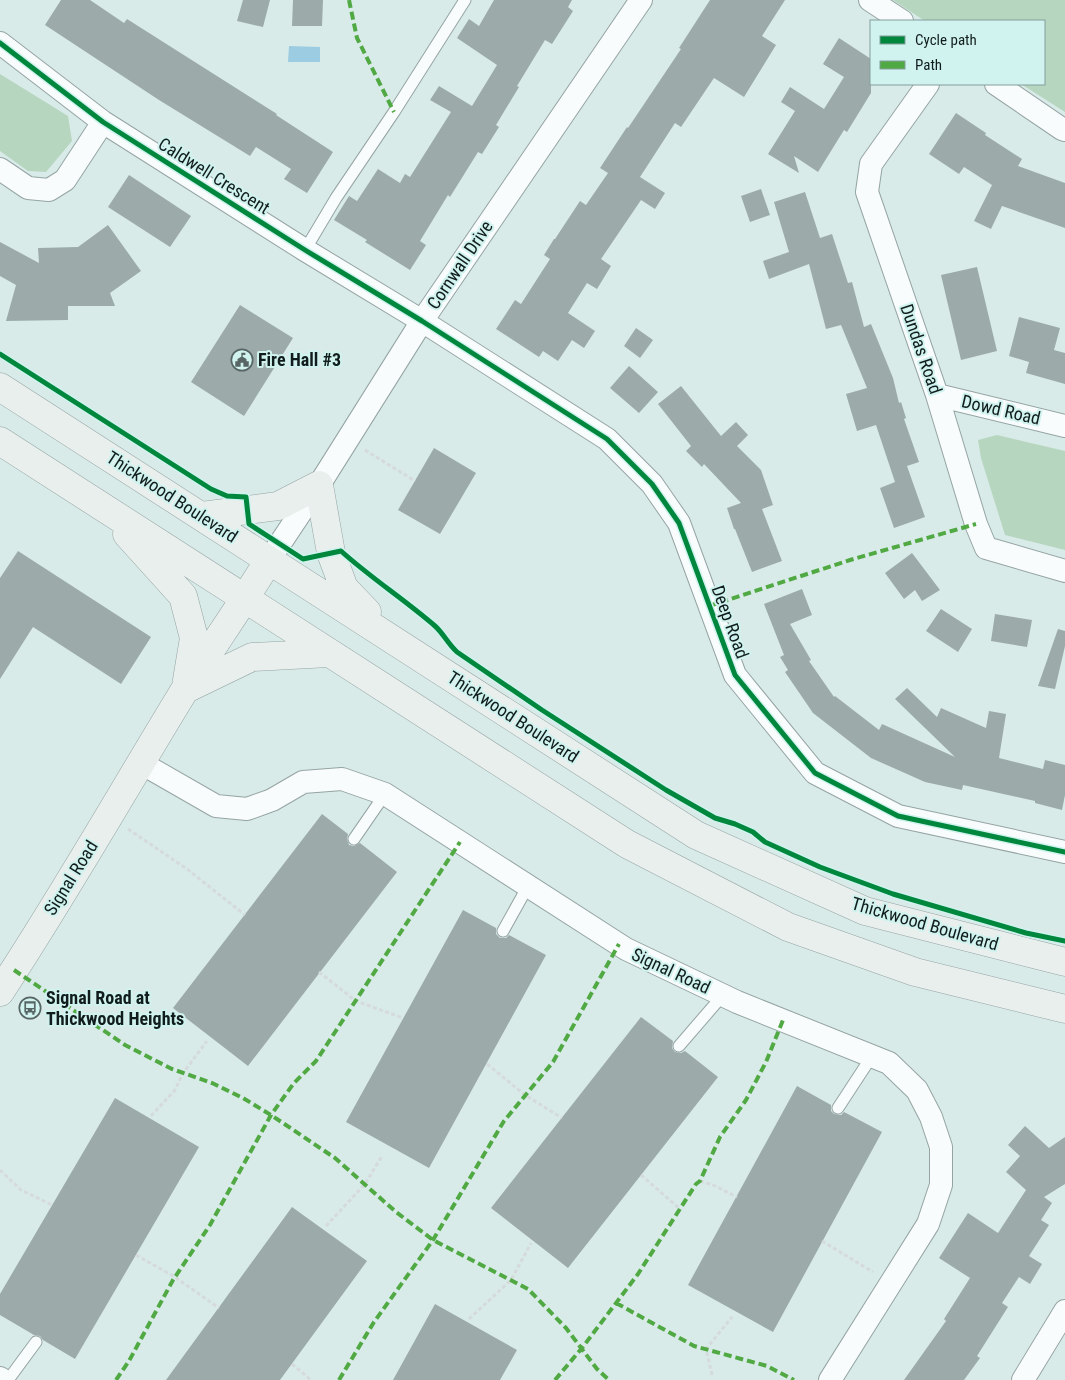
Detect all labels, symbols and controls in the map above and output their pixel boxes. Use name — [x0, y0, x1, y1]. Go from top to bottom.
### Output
legend — [870, 20, 1045, 85]
text: Cycle path — [915, 31, 977, 49]
text: Path — [915, 56, 942, 74]
street label: Caldwell Crescent — [155, 133, 274, 218]
street label: Cornwall Drive — [422, 217, 497, 313]
street label: Dundas Road — [896, 301, 947, 397]
public building icon: Fire Hall #3 — [230, 348, 254, 372]
place label: Fire Hall #3 — [258, 349, 341, 370]
street label: Dowd Road — [960, 390, 1043, 429]
street label: Thickwood Boulevard — [103, 446, 242, 547]
street label: Deep Road — [708, 582, 753, 661]
street label: Thickwood Boulevard — [444, 666, 583, 767]
street label: Signal Road — [39, 837, 102, 919]
street label: Thickwood Boulevard — [849, 892, 1001, 955]
street label: Signal Road — [629, 943, 714, 998]
place label: Signal Road at Thickwood Heights — [46, 987, 184, 1029]
bus stop icon: Signal Road at Thickwood Heights — [18, 996, 42, 1020]

